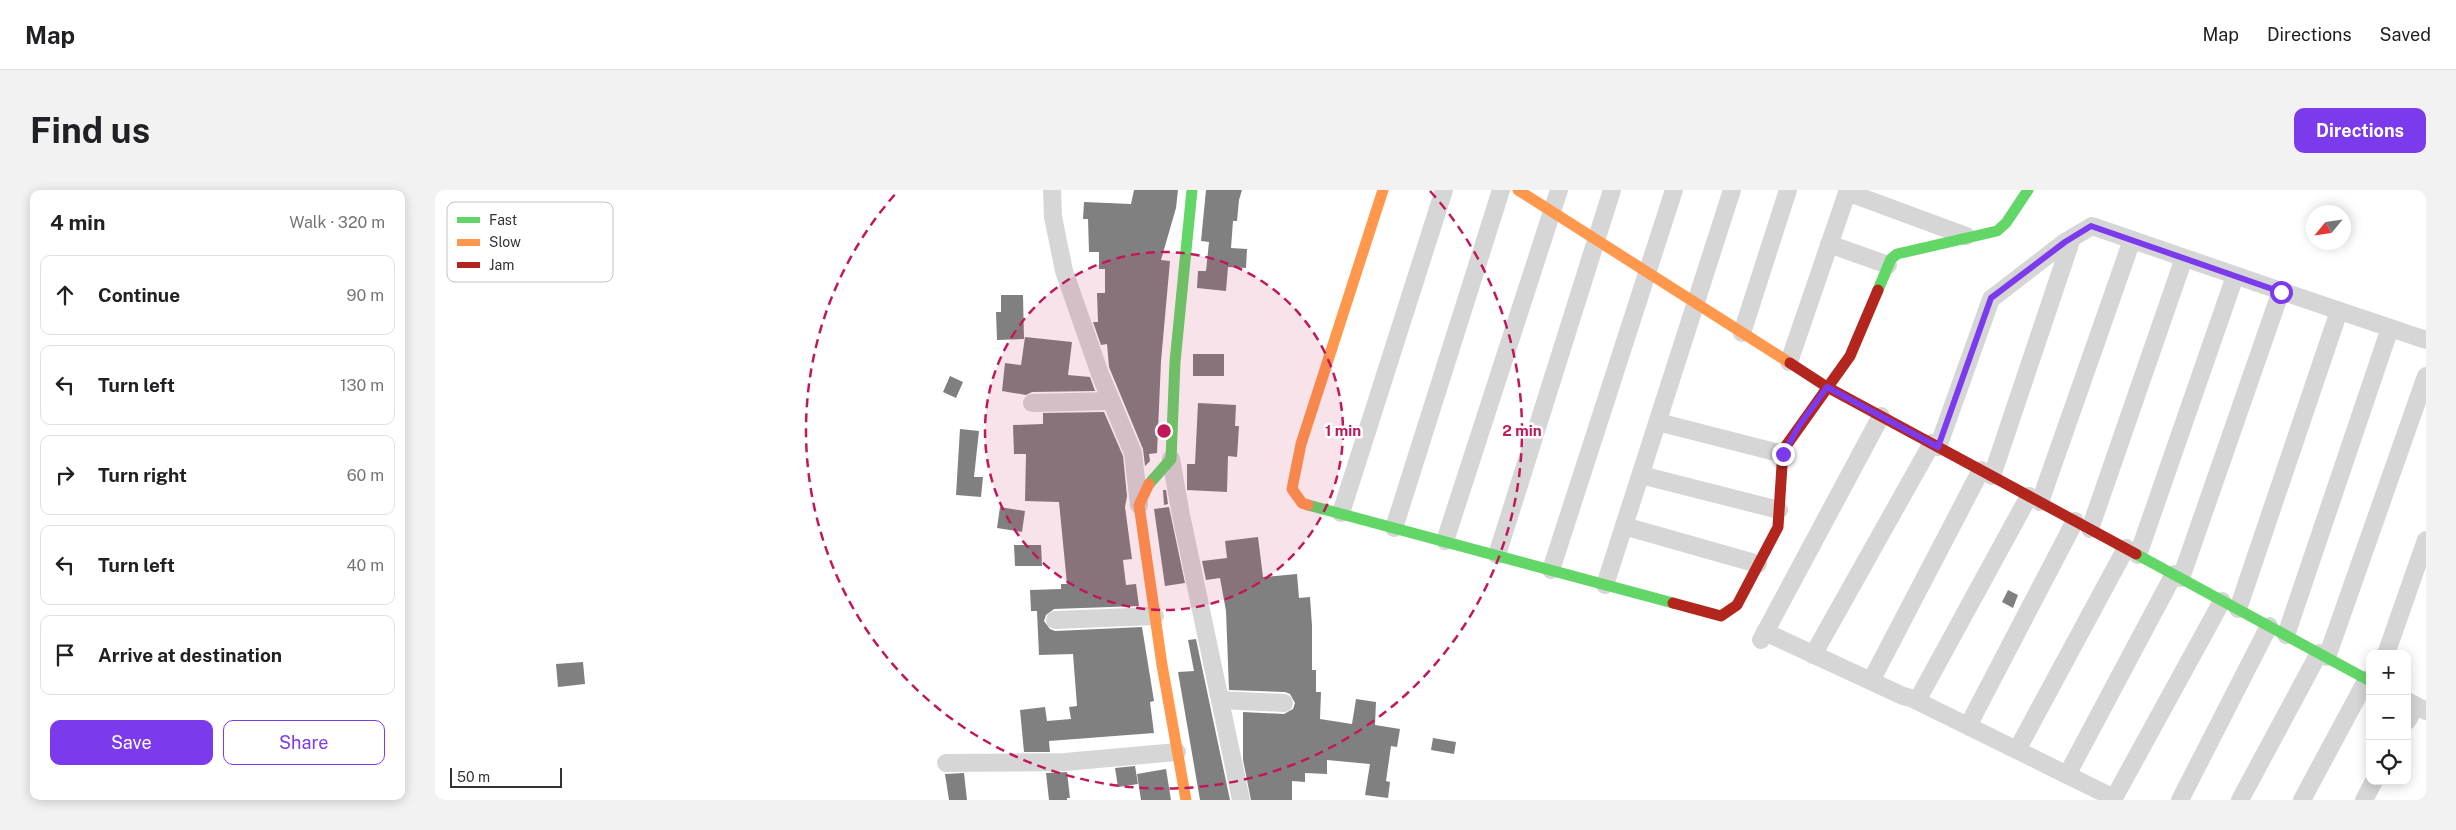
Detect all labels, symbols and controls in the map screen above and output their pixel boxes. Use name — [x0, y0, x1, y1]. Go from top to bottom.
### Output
text: Map — [25, 21, 75, 49]
text: Map — [2202, 24, 2239, 45]
text: Directions — [2267, 24, 2352, 45]
text: Saved — [2380, 24, 2431, 45]
button: Directions — [2294, 108, 2426, 153]
text: Find us — [30, 110, 150, 151]
legend — [447, 202, 613, 282]
north arrow — [2306, 205, 2351, 250]
text: 4 min — [50, 210, 105, 235]
text: Fast — [489, 212, 517, 228]
text: Walk · 320 m — [289, 213, 385, 232]
text: Slow — [489, 234, 521, 250]
text: Jam — [489, 257, 514, 273]
icon: ahead — [51, 281, 79, 309]
route start — [2270, 281, 2293, 304]
text: Continue — [98, 284, 180, 306]
text: 90 m — [347, 286, 384, 305]
icon: left — [51, 371, 79, 399]
text: Turn left — [98, 374, 175, 396]
text: 130 m — [340, 376, 384, 395]
centre of rings — [1155, 422, 1173, 440]
text: 1 min — [1325, 422, 1361, 439]
text: 2 min — [1502, 422, 1542, 439]
route end — [1772, 443, 1795, 466]
icon: right — [51, 461, 79, 489]
text: Turn right — [98, 464, 187, 486]
text: 60 m — [347, 466, 384, 485]
icon: left — [51, 551, 79, 579]
text: Turn left — [98, 554, 175, 576]
text: 40 m — [346, 556, 384, 575]
icon: arrive — [51, 641, 79, 669]
text: Arrive at destination — [98, 644, 282, 666]
map controls — [2366, 650, 2411, 785]
button: + — [2366, 650, 2411, 695]
button: − — [2366, 695, 2411, 740]
button: Save — [50, 720, 213, 765]
button: Share — [223, 720, 385, 765]
button: locate — [2366, 740, 2411, 785]
scale bar — [450, 765, 563, 788]
text: 50 m — [457, 769, 490, 785]

